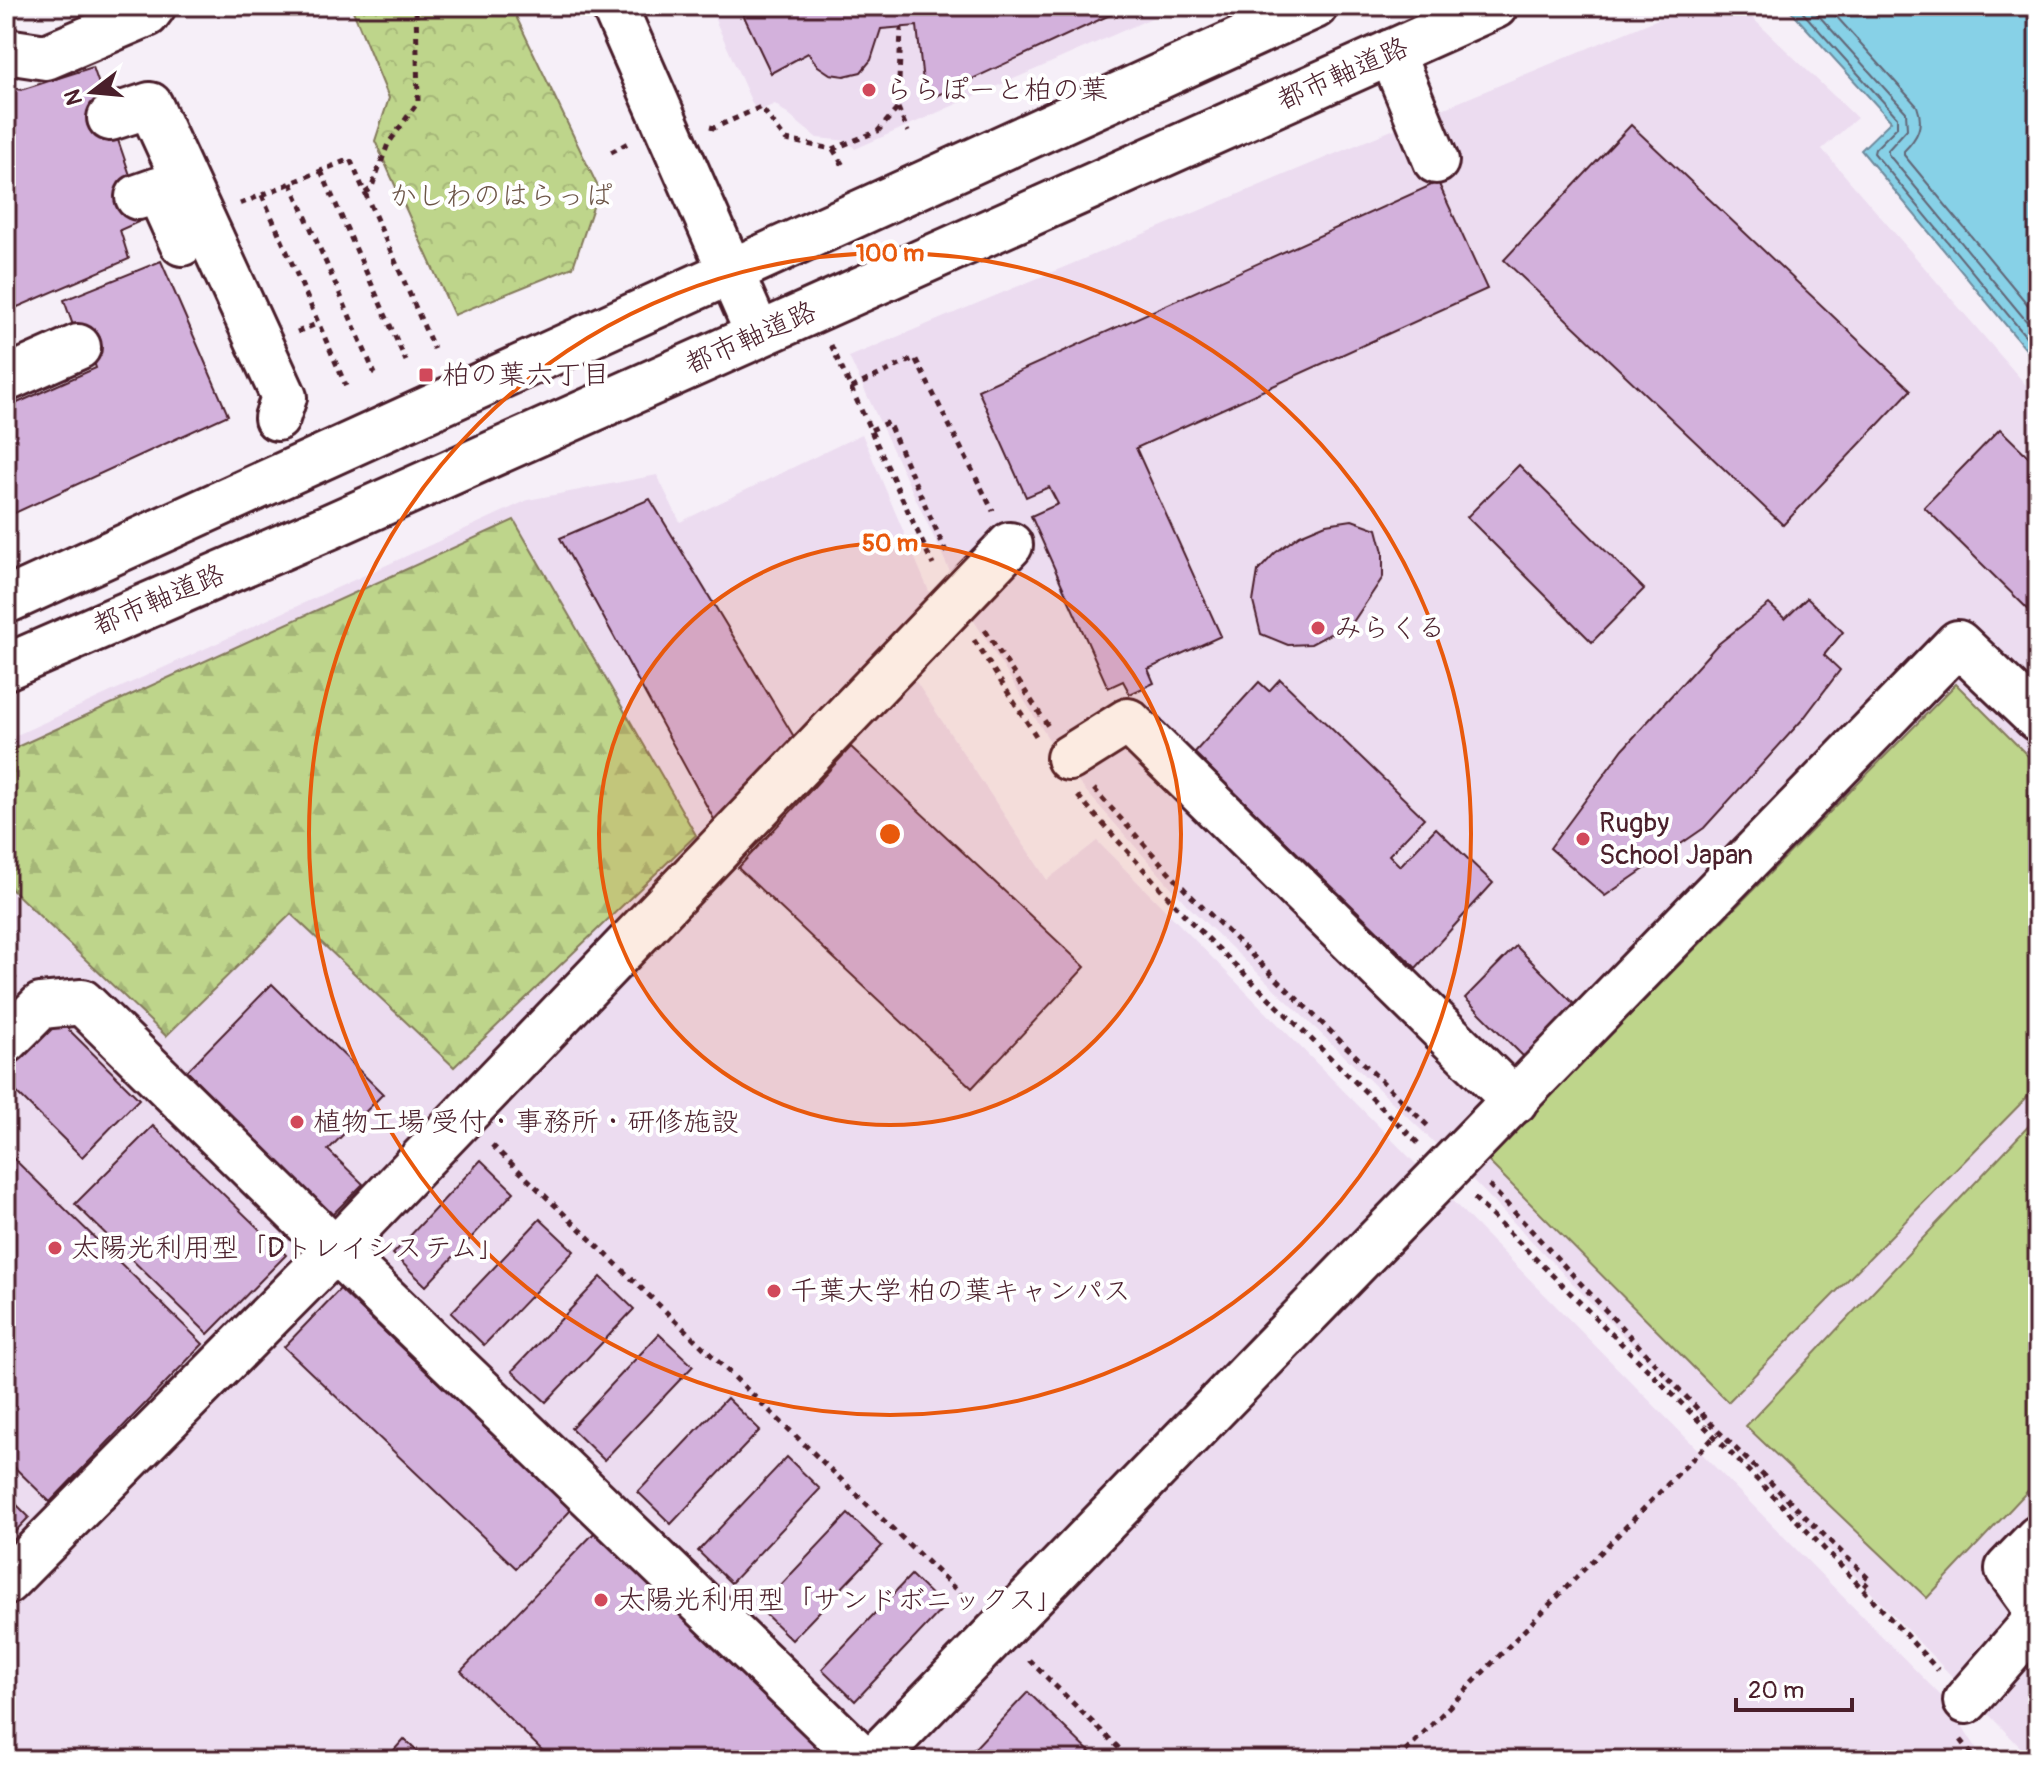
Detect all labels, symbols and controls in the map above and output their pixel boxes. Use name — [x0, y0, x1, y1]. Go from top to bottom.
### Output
street label: 都市軸道路 — [1272, 30, 1414, 118]
north arrow — [52, 52, 132, 132]
place label: ららぽーと柏の葉 — [885, 73, 1108, 108]
marker: ららぽーと柏の葉 — [860, 81, 878, 99]
text: N — [58, 86, 89, 108]
park label: かしわのはらっぱ — [389, 179, 613, 214]
text: 100 m — [856, 239, 924, 268]
street label: 都市軸道路 — [680, 294, 822, 382]
place label: 柏の葉六丁目 — [442, 358, 610, 393]
marker: 柏の葉六丁目 — [417, 366, 435, 384]
text: 50 m — [862, 529, 918, 558]
street label: 都市軸道路 — [88, 557, 230, 643]
place label: みらくる — [1334, 611, 1446, 646]
marker: みらくる — [1309, 619, 1327, 637]
place label: Rugby School Japan — [1599, 806, 1753, 873]
centre of rings — [876, 820, 904, 848]
marker: Rugby School Japan — [1574, 830, 1592, 848]
place label: 植物工場 受付・事務所・研修施設 — [313, 1105, 739, 1140]
marker: 植物工場 受付・事務所・研修施設 — [288, 1113, 306, 1131]
place label: 太陽光利用型「Dトレイシステム」 — [71, 1231, 506, 1266]
marker: 太陽光利用型「Dトレイシステム」 — [46, 1239, 64, 1257]
place label: 千葉大学 柏の葉キャンパス — [790, 1274, 1131, 1309]
marker: 千葉大学 柏の葉キャンパス — [765, 1282, 783, 1300]
place label: 太陽光利用型「サンドボニックス」 — [617, 1583, 1064, 1618]
marker: 太陽光利用型「サンドボニックス」 — [592, 1591, 610, 1609]
scale bar — [1736, 1662, 1852, 1712]
text: 20 m — [1748, 1676, 1804, 1705]

